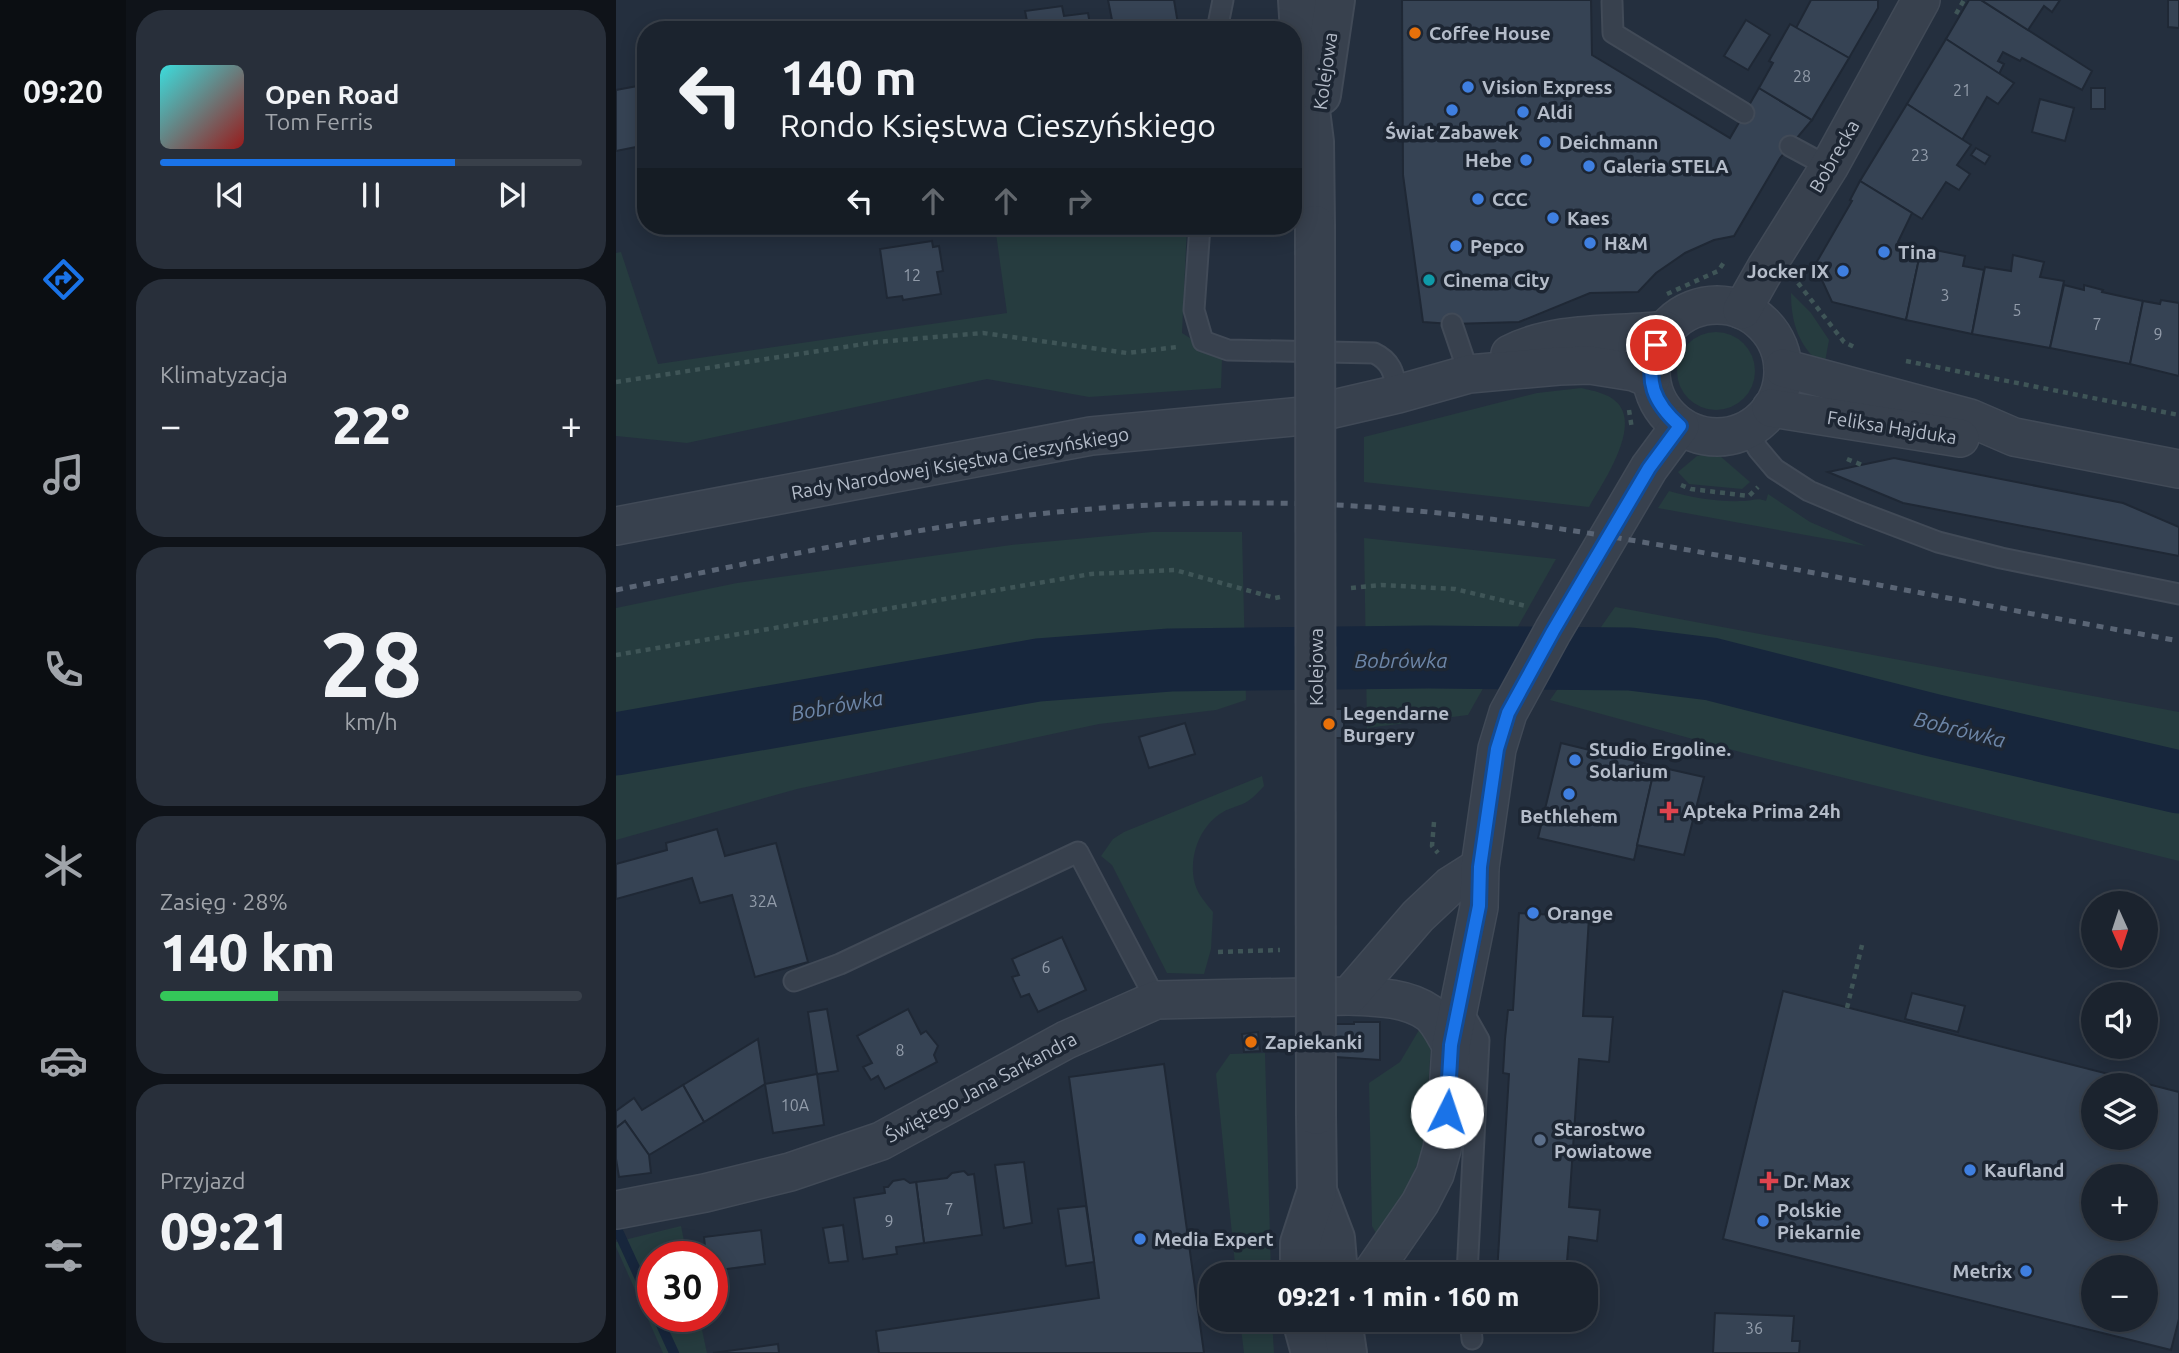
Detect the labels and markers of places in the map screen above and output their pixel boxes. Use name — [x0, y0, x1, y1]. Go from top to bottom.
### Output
place label: Coffee House — [1429, 22, 1551, 44]
marker: Coffee House — [1407, 25, 1423, 41]
place label: Vision Express — [1482, 76, 1612, 98]
marker: Vision Express — [1460, 79, 1476, 95]
place label: Aldi — [1537, 101, 1573, 123]
marker: Świat Zabawek — [1444, 102, 1460, 118]
marker: Aldi — [1515, 104, 1531, 120]
place label: Świat Zabawek — [1385, 121, 1519, 143]
place label: Deichmann — [1559, 131, 1658, 153]
marker: Deichmann — [1537, 134, 1553, 150]
place label: Hebe — [1465, 149, 1512, 171]
marker: Hebe — [1518, 152, 1534, 168]
place label: Galeria STELA — [1603, 155, 1729, 177]
marker: Galeria STELA — [1581, 158, 1597, 174]
place label: CCC — [1492, 188, 1528, 210]
marker: CCC — [1470, 191, 1486, 207]
place label: Kaes — [1567, 207, 1610, 229]
marker: Kaes — [1545, 210, 1561, 226]
place label: H&M — [1604, 232, 1648, 254]
place label: Pepco — [1470, 235, 1524, 257]
marker: H&M — [1582, 235, 1598, 251]
marker: Pepco — [1448, 238, 1464, 254]
place label: Tina — [1898, 241, 1937, 263]
marker: Tina — [1876, 244, 1892, 260]
place label: Jocker IX — [1747, 260, 1829, 282]
marker: Jocker IX — [1835, 263, 1851, 279]
place label: Cinema City — [1443, 269, 1550, 291]
marker: Cinema City — [1421, 272, 1437, 288]
pin — [1626, 315, 1686, 375]
place label: Legendarne Burgery — [1343, 702, 1449, 746]
marker: Legendarne Burgery — [1321, 716, 1337, 732]
place label: Studio Ergoline. Solarium — [1589, 738, 1731, 782]
marker: Studio Ergoline. Solarium — [1567, 752, 1583, 768]
marker: Bethlehem — [1561, 786, 1577, 802]
place label: Apteka Prima 24h — [1683, 800, 1841, 822]
marker: Apteka Prima 24h — [1661, 803, 1677, 819]
place label: Bethlehem — [1520, 805, 1618, 827]
place label: Orange — [1547, 902, 1613, 924]
marker: Orange — [1525, 905, 1541, 921]
place label: Zapiekanki — [1265, 1031, 1362, 1053]
marker: Zapiekanki — [1243, 1034, 1259, 1050]
place label: Starostwo Powiatowe — [1554, 1118, 1652, 1162]
marker: Starostwo Powiatowe — [1532, 1132, 1548, 1148]
place label: Kaufland — [1984, 1159, 2065, 1181]
marker: Kaufland — [1962, 1162, 1978, 1178]
place label: Dr. Max — [1783, 1170, 1851, 1192]
marker: Dr. Max — [1761, 1173, 1777, 1189]
place label: Polskie Piekarnie — [1777, 1199, 1861, 1243]
marker: Polskie Piekarnie — [1755, 1213, 1771, 1229]
place label: Media Expert — [1154, 1228, 1274, 1250]
marker: Media Expert — [1132, 1231, 1148, 1247]
place label: Metrix — [1953, 1260, 2013, 1282]
marker: Metrix — [2018, 1263, 2034, 1279]

